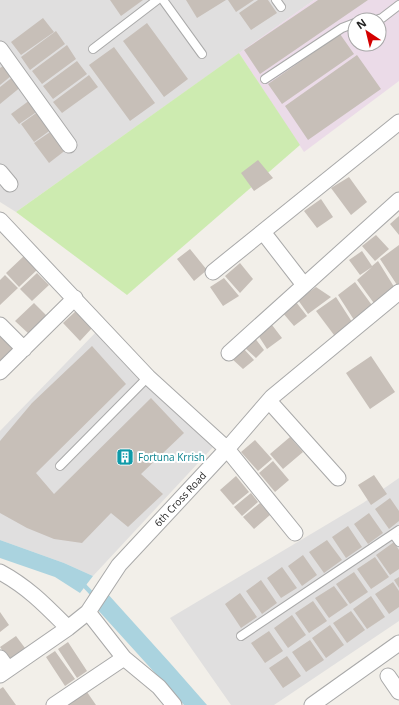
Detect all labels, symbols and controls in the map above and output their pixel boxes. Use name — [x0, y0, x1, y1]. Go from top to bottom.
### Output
north arrow — [347, 12, 387, 52]
text: N — [353, 15, 369, 32]
building icon: Fortuna Krrish — [115, 447, 135, 467]
place label: Fortuna Krrish — [138, 450, 205, 464]
street label: 6th Cross Road — [151, 468, 209, 530]

